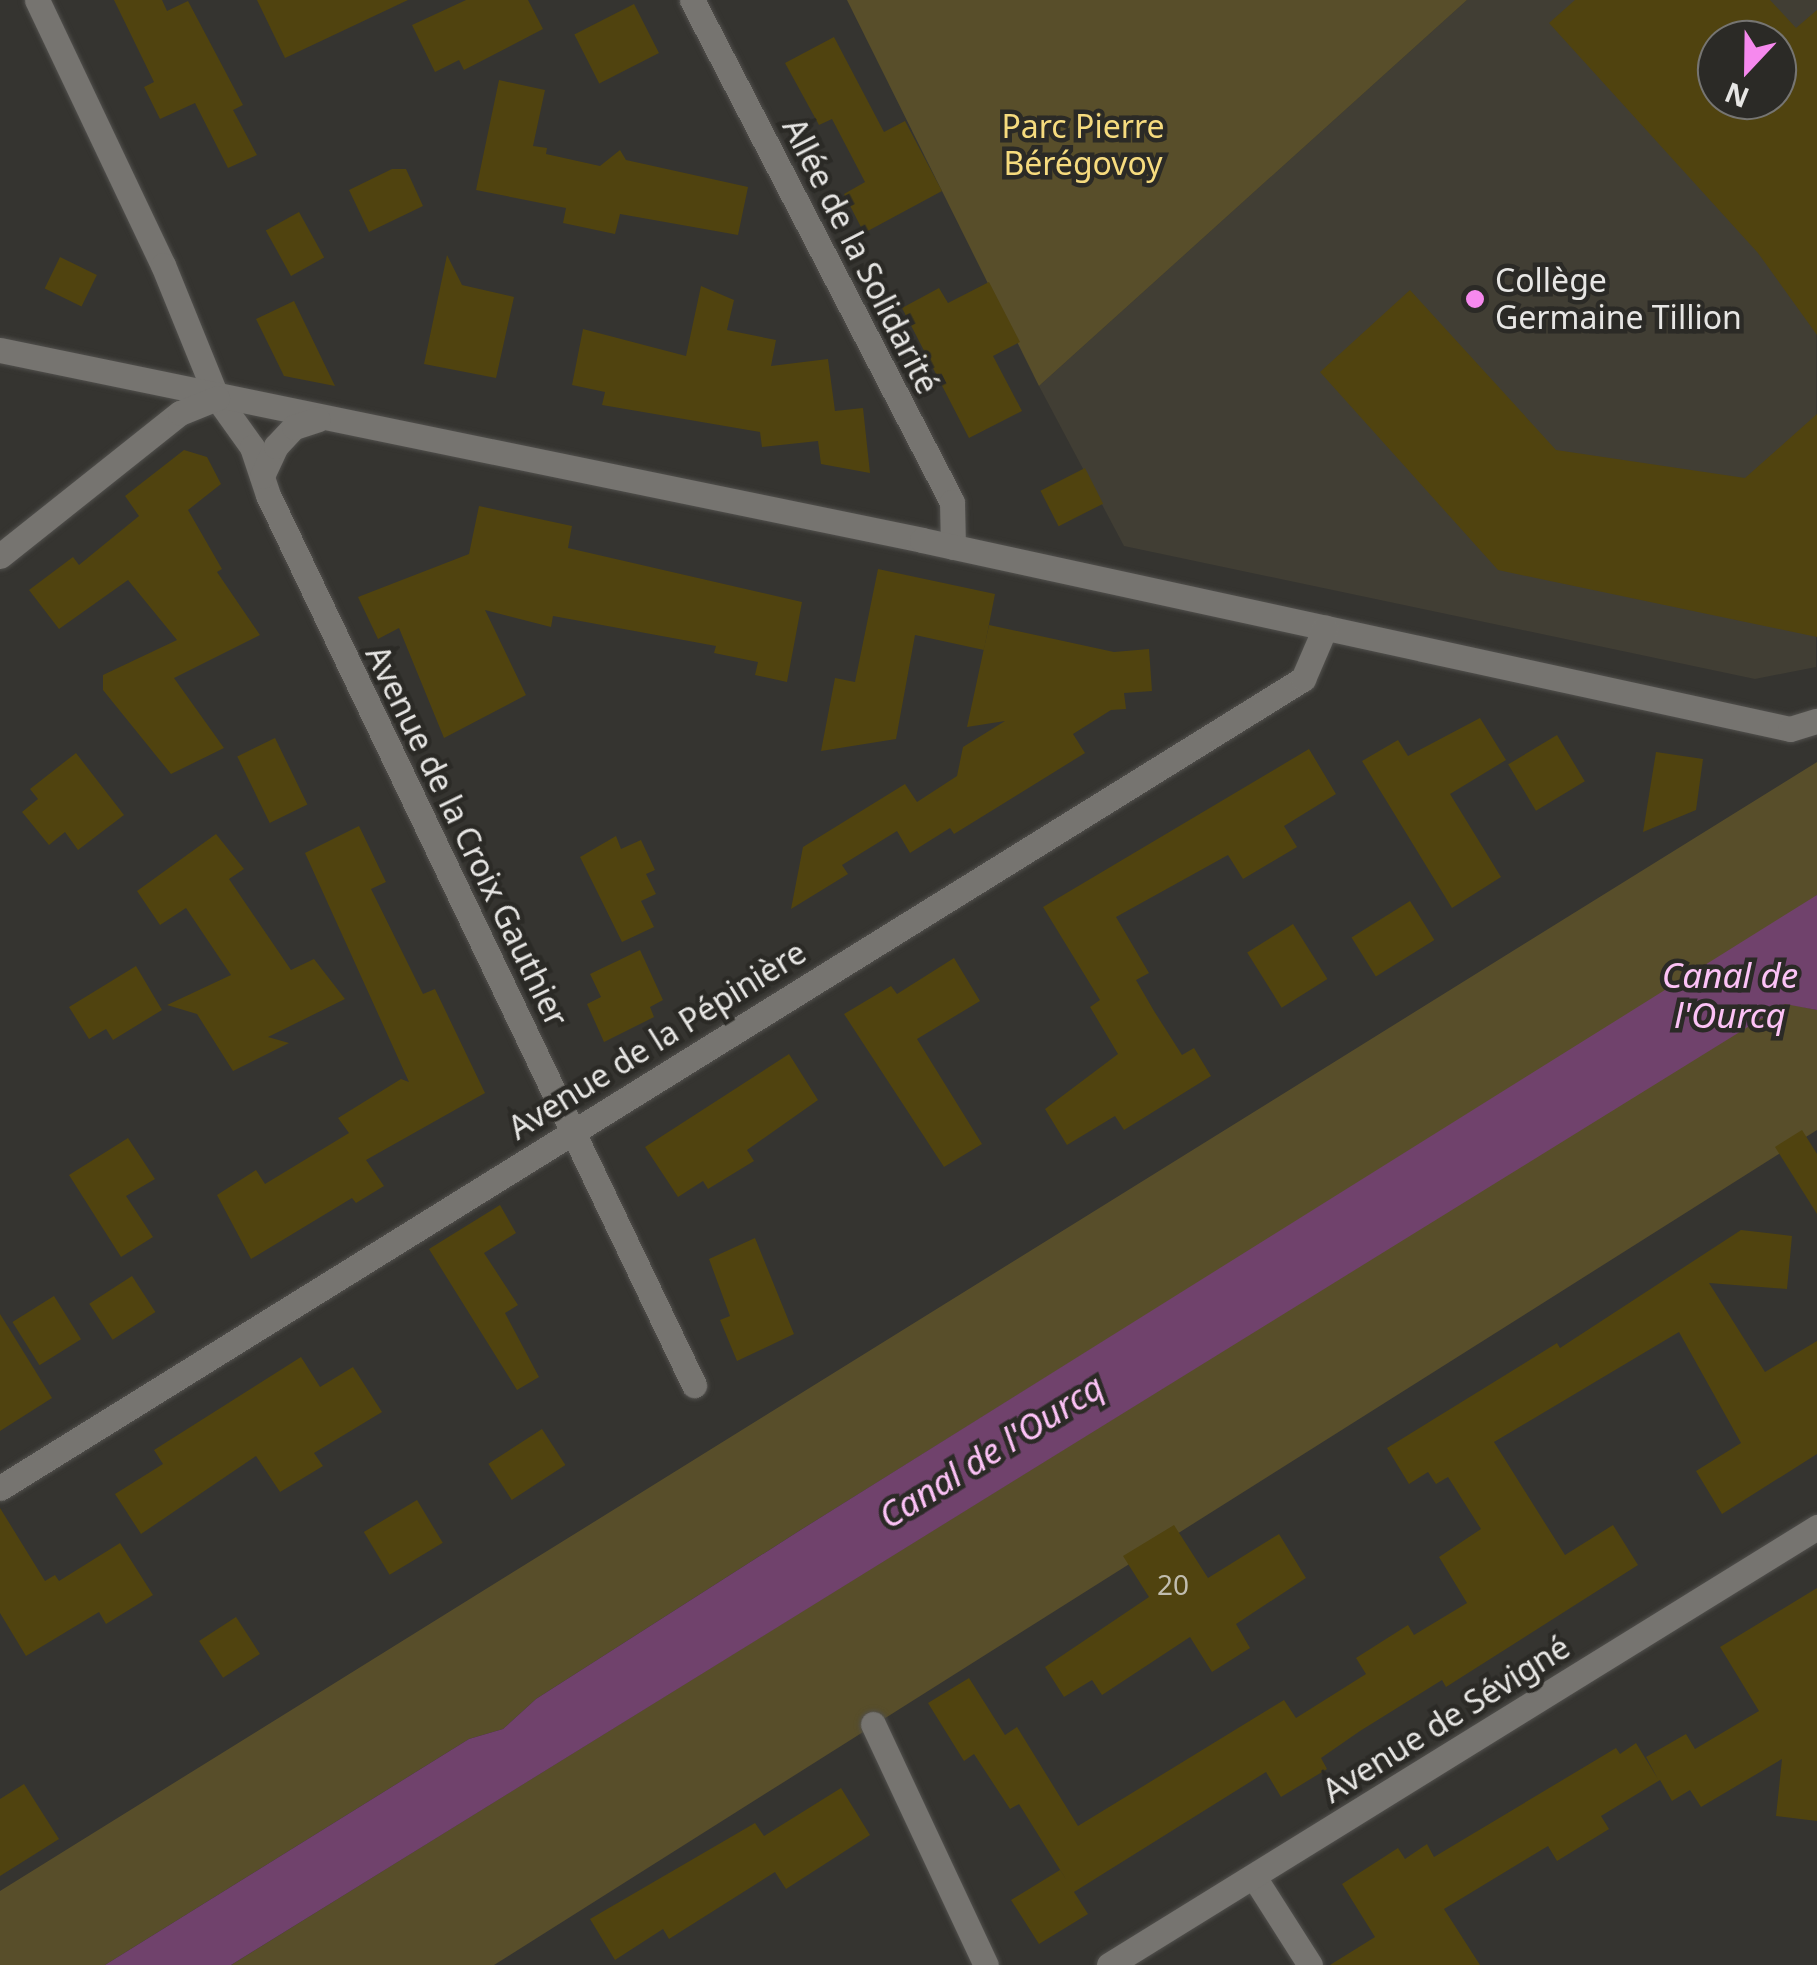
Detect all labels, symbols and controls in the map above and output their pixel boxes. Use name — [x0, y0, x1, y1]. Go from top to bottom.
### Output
north arrow — [1697, 20, 1797, 120]
text: N — [1719, 74, 1754, 118]
park label: Parc Pierre Bérégovoy — [1001, 108, 1165, 183]
street label: Allée de la Solidarité — [775, 112, 947, 400]
place label: Collège Germaine Tillion — [1495, 262, 1742, 337]
marker: Collège Germaine Tillion — [1464, 288, 1486, 310]
street label: Avenue de la Croix Gauthier — [358, 639, 576, 1033]
street label: Avenue de la Pépinière — [501, 933, 813, 1147]
water label: Canal de l'Ourcq — [1662, 954, 1798, 1036]
water label: Canal de l'Ourcq — [871, 1365, 1111, 1537]
house number: 20 — [1157, 1567, 1189, 1601]
street label: Avenue de Sévigné — [1316, 1628, 1576, 1810]

